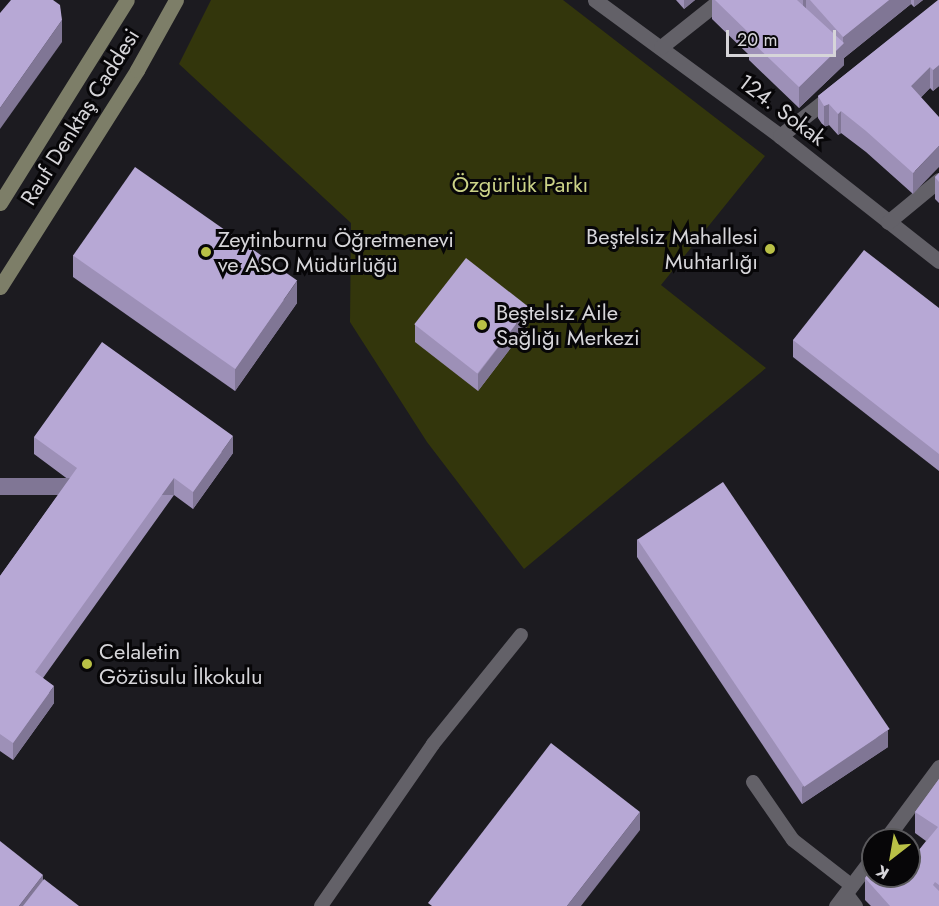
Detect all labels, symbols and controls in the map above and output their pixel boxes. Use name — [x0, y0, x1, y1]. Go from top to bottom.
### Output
scale bar — [729, 18, 838, 56]
street label: Rauf Denktaş Caddesi — [15, 24, 145, 210]
text: 20 m — [737, 27, 777, 53]
street label: 124. Sokak — [733, 69, 831, 151]
park label: Özgürlük Parkı — [452, 172, 588, 198]
place label: Beştelsiz Mahallesi Muhtarlığı — [586, 223, 758, 274]
place label: Zeytinburnu Öğretmenevi ve ASO Müdürlüğü — [218, 226, 454, 278]
marker: Beştelsiz Mahallesi Muhtarlığı — [763, 242, 777, 256]
marker: Zeytinburnu Öğretmenevi ve ASO Müdürlüğü — [199, 245, 213, 259]
place label: Beştelsiz Aile Sağlığı Merkezi — [496, 299, 640, 350]
marker: Beştelsiz Aile Sağlığı Merkezi — [473, 316, 491, 334]
place label: Celaletin Gözüsulu İlkokulu — [99, 638, 262, 690]
marker: Celaletin Gözüsulu İlkokulu — [80, 657, 94, 671]
north arrow — [861, 828, 921, 888]
text: K — [872, 859, 893, 885]

